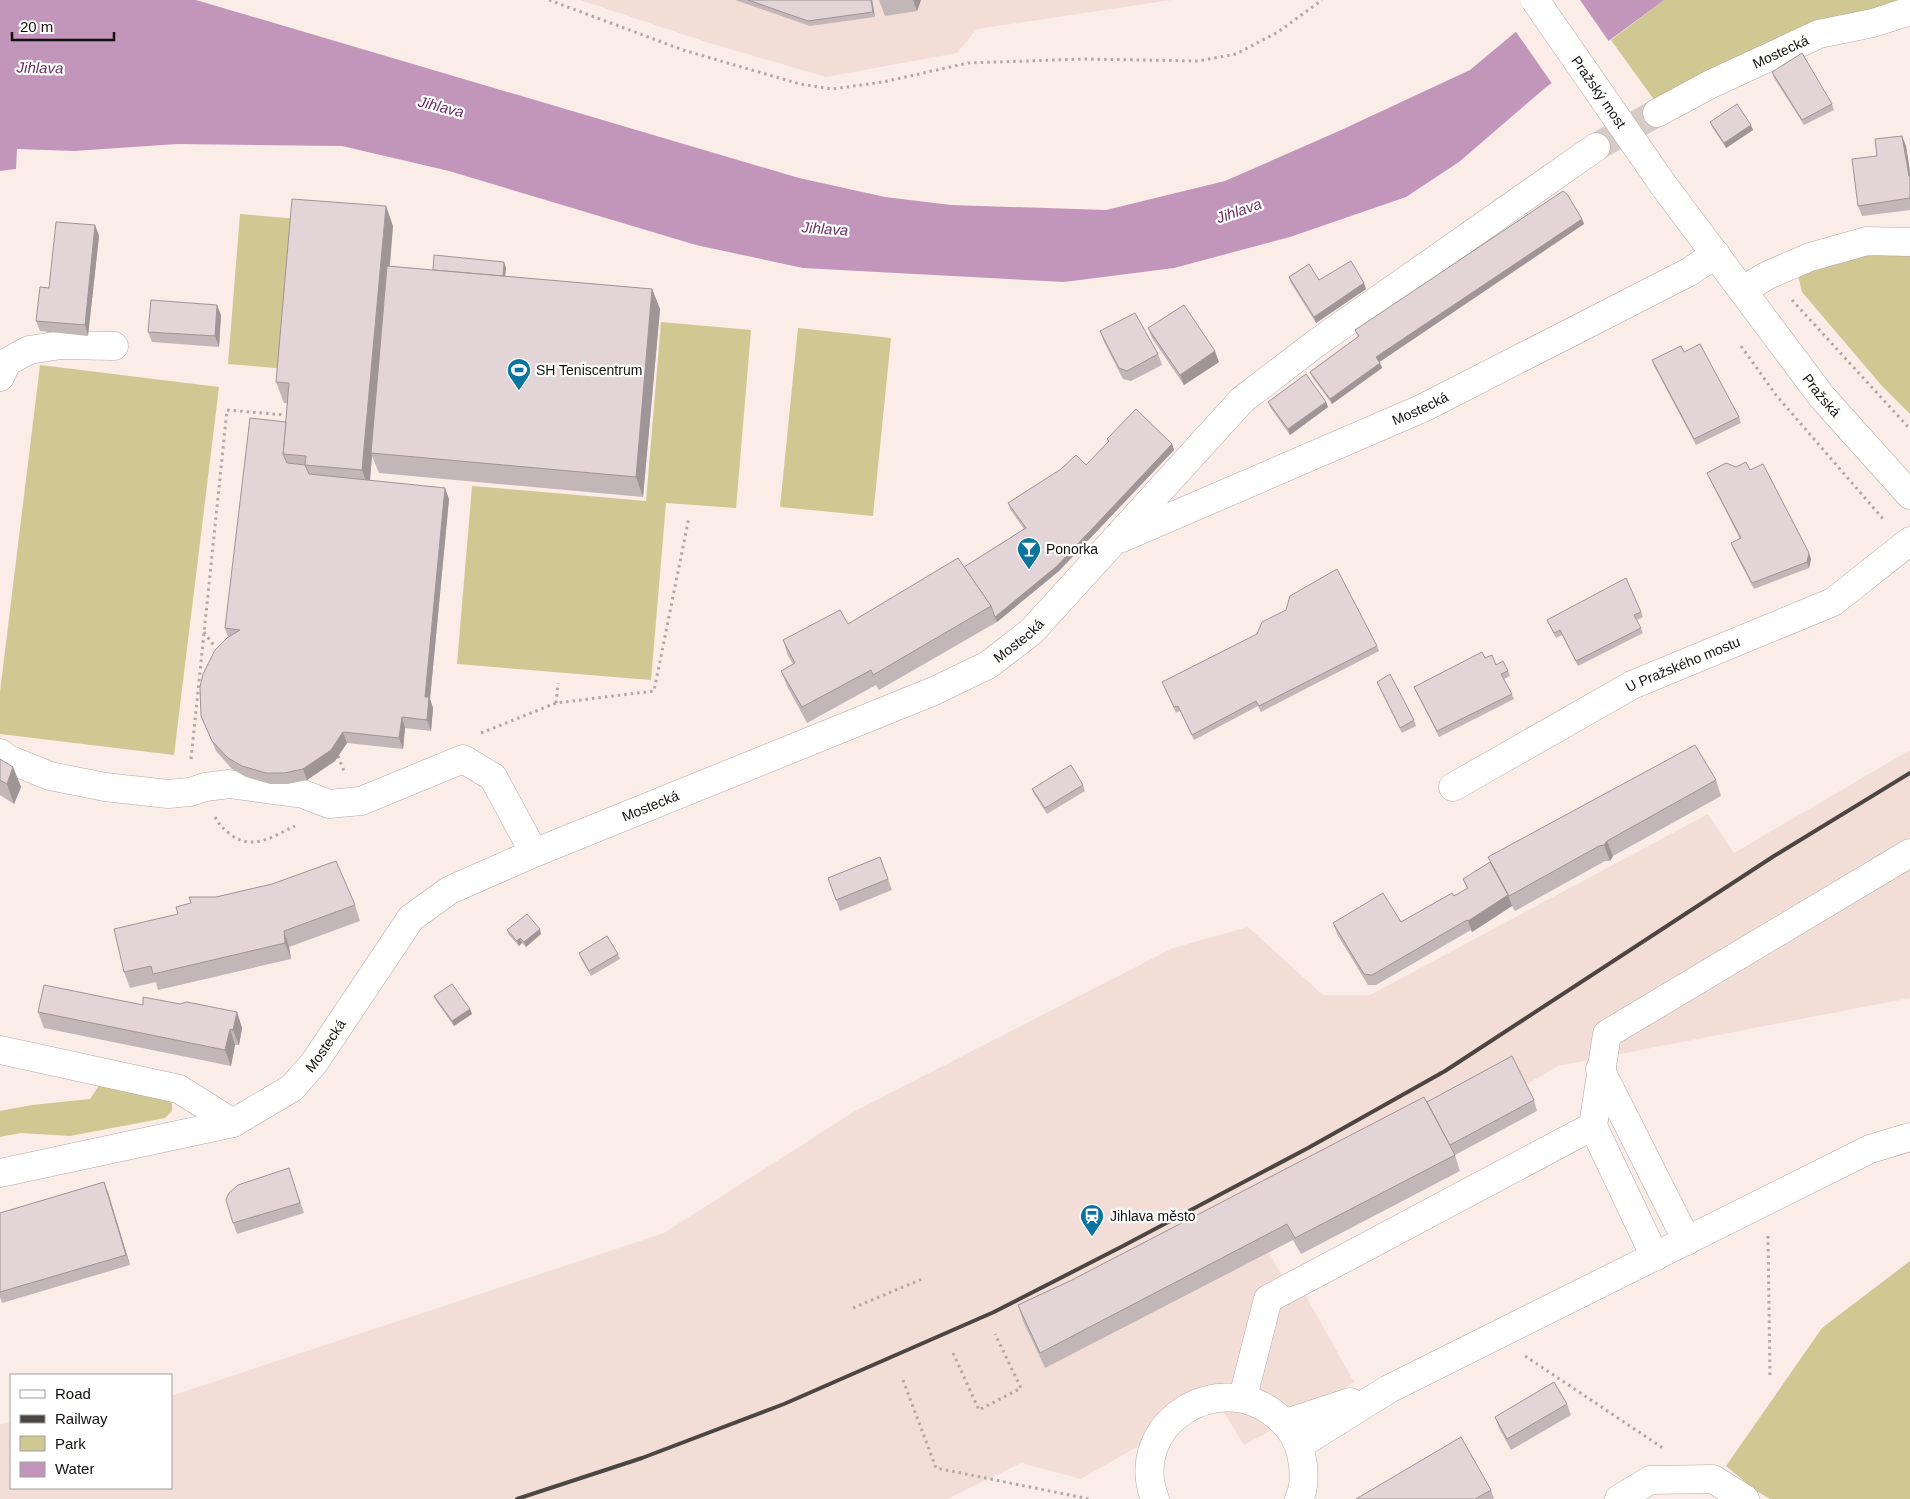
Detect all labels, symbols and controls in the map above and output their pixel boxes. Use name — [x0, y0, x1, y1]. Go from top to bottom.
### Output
scale bar — [12, 10, 115, 42]
text: 20 m — [20, 18, 53, 35]
street label: Mostecká — [1750, 32, 1811, 72]
street label: Pražský most — [1568, 53, 1629, 131]
water label: Jihlava — [16, 59, 64, 76]
water label: Jihlava — [415, 92, 466, 120]
water label: Jihlava — [1213, 195, 1264, 226]
water label: Jihlava — [800, 218, 849, 239]
sports icon: SH Teniscentrum — [506, 357, 532, 391]
place label: SH Teniscentrum — [536, 362, 642, 378]
street label: Pražská — [1799, 371, 1844, 420]
street label: Mostecká — [1390, 388, 1451, 428]
bar icon: Ponorka — [1016, 536, 1042, 570]
place label: Ponorka — [1046, 541, 1098, 557]
street label: Mostecká — [990, 616, 1047, 666]
street label: U Pražského mostu — [1623, 633, 1742, 695]
street label: Mostecká — [620, 787, 681, 825]
street label: Mostecká — [302, 1016, 349, 1075]
station icon: Jihlava město — [1079, 1203, 1105, 1237]
place label: Jihlava město — [1110, 1208, 1196, 1224]
legend — [10, 1374, 172, 1489]
text: Road — [55, 1385, 91, 1402]
text: Railway — [55, 1410, 108, 1427]
text: Park — [55, 1435, 86, 1452]
text: Water — [55, 1460, 94, 1477]

